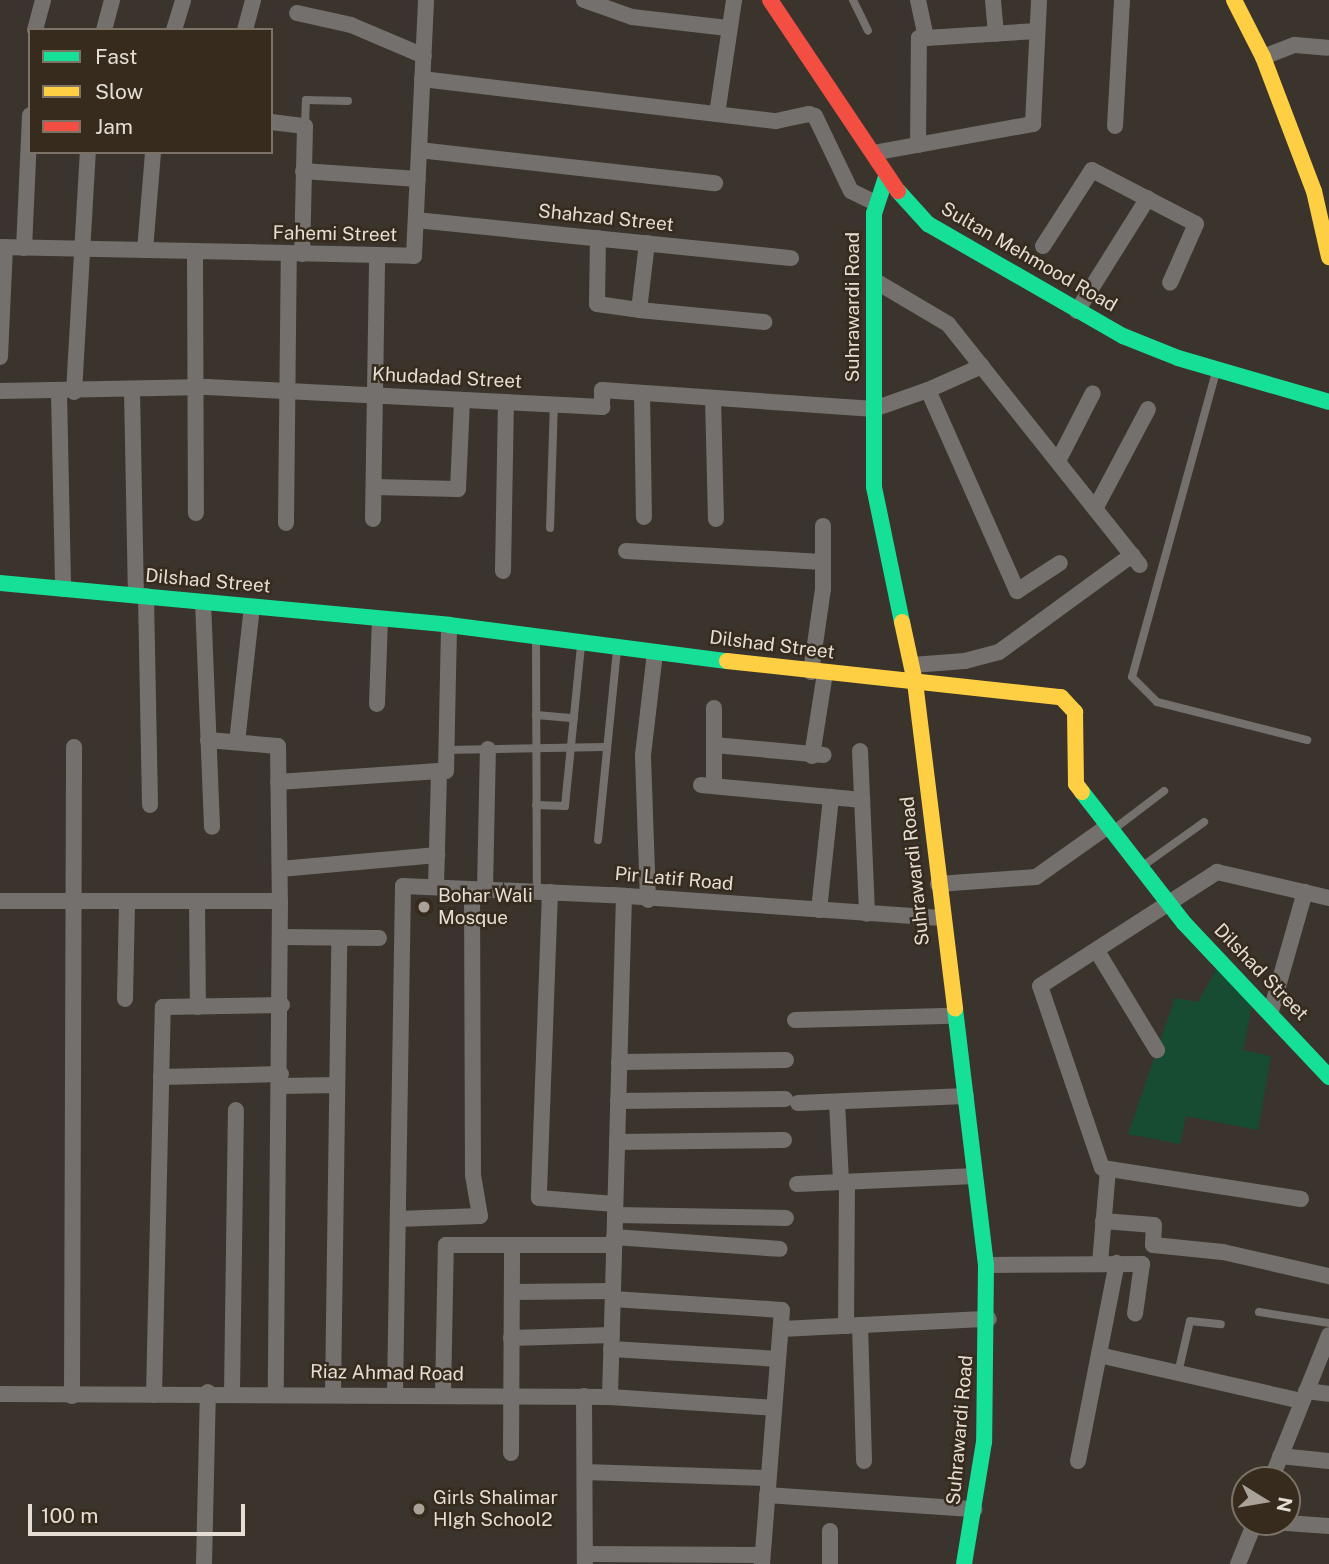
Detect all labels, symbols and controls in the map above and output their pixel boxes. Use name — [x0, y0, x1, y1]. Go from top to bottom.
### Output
legend — [28, 28, 273, 154]
text: Fast — [95, 44, 137, 69]
text: Slow — [95, 79, 143, 104]
text: Jam — [95, 114, 133, 139]
street label: Sultan Mehmood Road — [937, 197, 1121, 317]
street label: Shahzad Street — [537, 200, 675, 236]
street label: Fahemi Street — [273, 222, 397, 246]
street label: Suhrawardi Road — [842, 232, 864, 382]
street label: Khudadad Street — [371, 363, 523, 393]
street label: Dilshad Street — [144, 564, 272, 598]
street label: Dilshad Street — [708, 626, 836, 664]
street label: Suhrawardi Road — [896, 795, 934, 947]
street label: Pir Latif Road — [614, 862, 734, 896]
place label: Bohar Wali Mosque — [438, 885, 533, 929]
marker: Bohar Wali Mosque — [416, 899, 432, 915]
street label: Dilshad Street — [1209, 919, 1313, 1025]
street label: Suhrawardi Road — [942, 1354, 978, 1506]
street label: Riaz Ahmad Road — [310, 1360, 464, 1386]
north arrow — [1231, 1466, 1301, 1536]
place label: Girls Shalimar HIgh School2 — [433, 1487, 558, 1531]
scale bar — [32, 1490, 248, 1534]
text: N — [1272, 1495, 1297, 1514]
marker: Girls Shalimar HIgh School2 — [411, 1501, 427, 1517]
text: 100 m — [41, 1503, 98, 1528]

